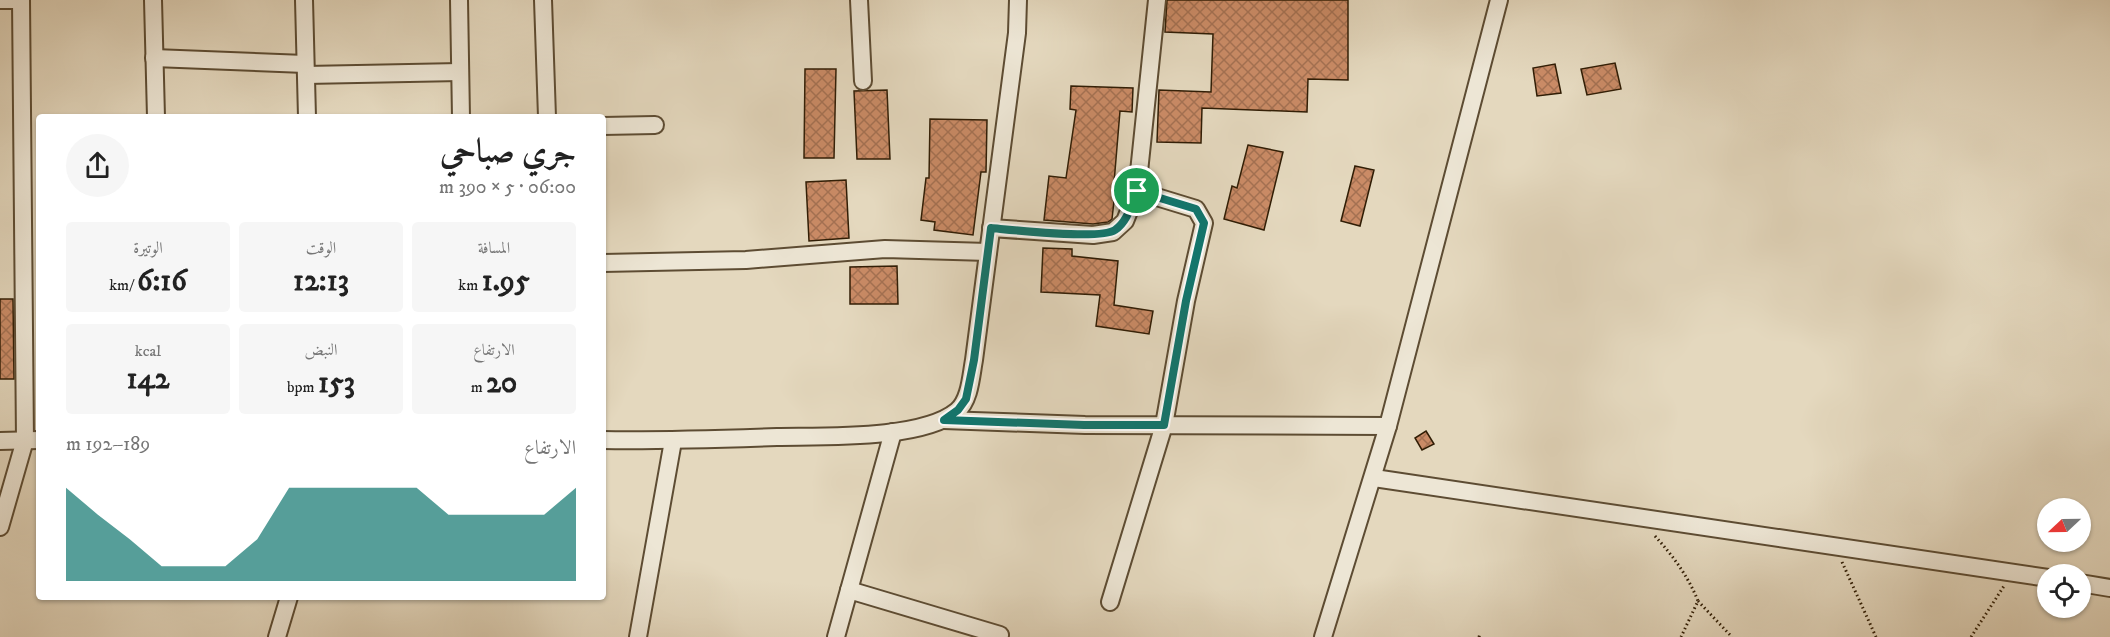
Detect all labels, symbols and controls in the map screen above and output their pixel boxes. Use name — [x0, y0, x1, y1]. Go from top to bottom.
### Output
text: جري صباحي — [440, 132, 576, 173]
button: share — [66, 134, 129, 197]
pin — [1111, 165, 1162, 216]
icon: arrive — [1120, 174, 1153, 207]
text: 06:00 · 5 × 390 m — [439, 175, 576, 200]
text: الوتيرة — [133, 238, 163, 258]
text: الوقت — [306, 238, 336, 258]
text: المسافة — [478, 238, 510, 258]
text: 6:16 — [137, 263, 187, 300]
text: 12:13 — [293, 263, 349, 300]
text: 1.95 — [482, 263, 530, 300]
text: /km — [109, 275, 137, 295]
text: km — [458, 275, 482, 295]
text: النبض — [305, 340, 337, 360]
text: الارتفاع — [473, 340, 515, 360]
text: kcal — [135, 341, 161, 361]
text: 142 — [126, 361, 170, 398]
text: 153 — [318, 365, 355, 402]
text: 20 — [486, 365, 517, 402]
text: bpm — [287, 377, 318, 397]
text: m — [471, 377, 486, 397]
text: 189–192 m — [66, 432, 150, 457]
text: الارتفاع — [524, 436, 576, 461]
north arrow — [2037, 498, 2091, 552]
map controls — [2037, 498, 2091, 618]
button: locate — [2037, 564, 2091, 618]

